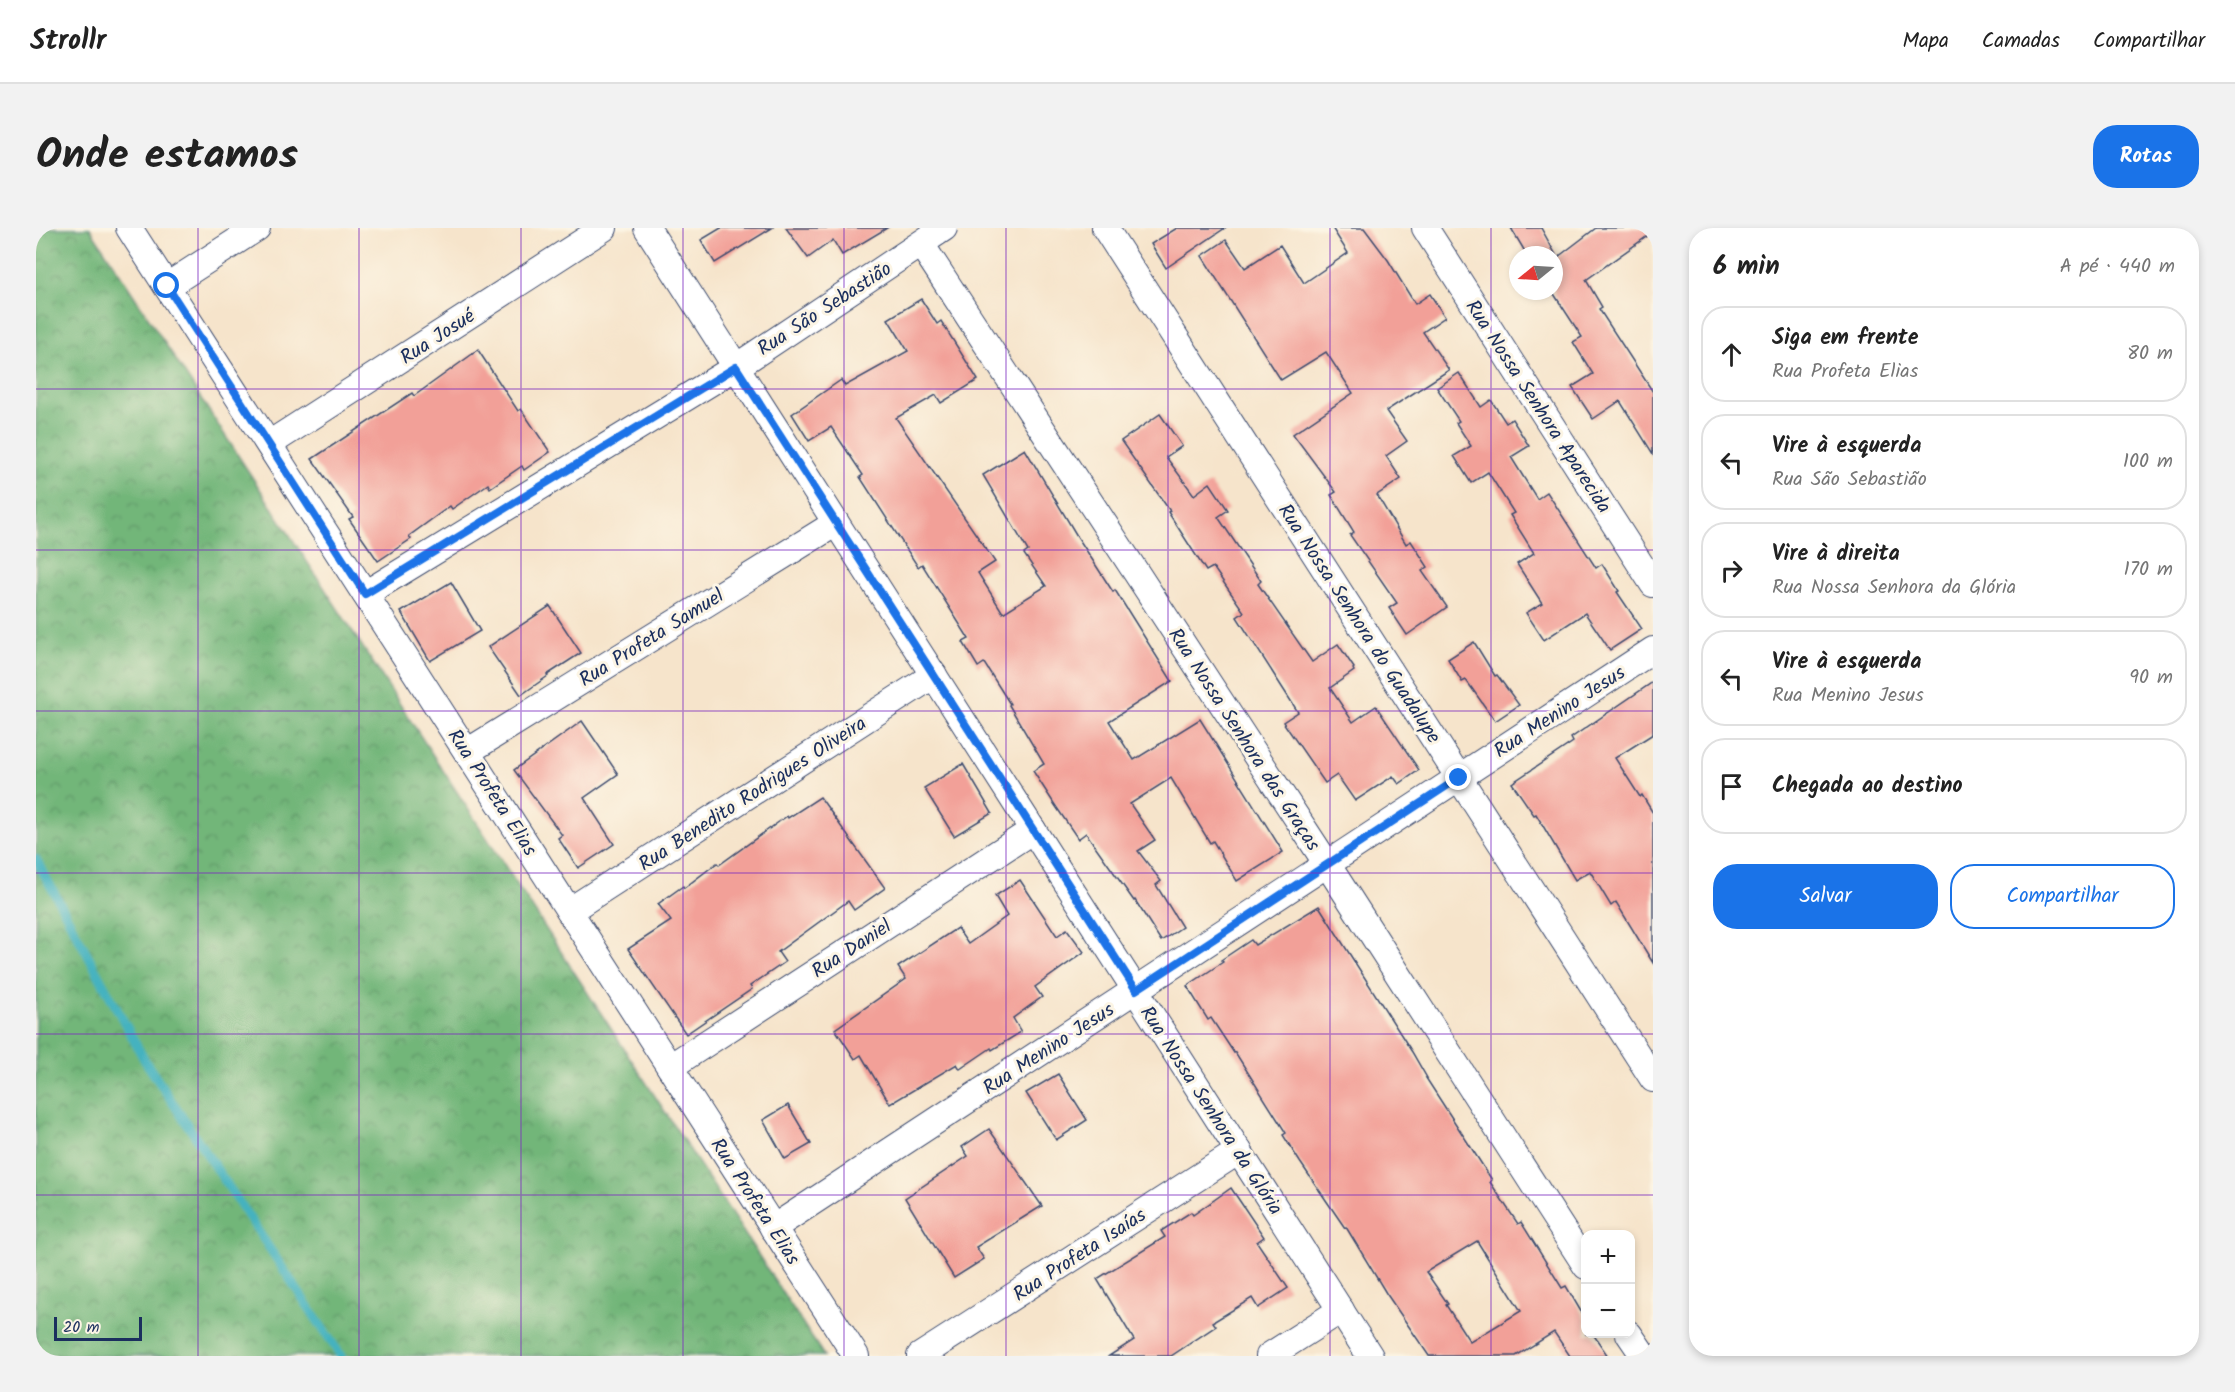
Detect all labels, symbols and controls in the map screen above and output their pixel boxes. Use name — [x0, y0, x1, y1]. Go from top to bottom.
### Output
text: Strollr — [30, 19, 106, 64]
text: Mapa — [1902, 25, 1949, 58]
text: Camadas — [1982, 25, 2060, 58]
text: Compartilhar — [2093, 25, 2205, 58]
text: Onde estamos — [36, 123, 298, 190]
button: Rotas — [2093, 125, 2199, 188]
north arrow — [1509, 246, 1563, 300]
text: 6 min — [1713, 246, 1780, 288]
text: A pé · 440 m — [2060, 251, 2175, 283]
street label: Rua São Sebastião — [751, 254, 899, 365]
route start — [153, 272, 179, 298]
street label: Rua Nossa Senhora Aparecida — [1456, 294, 1619, 520]
street label: Rua Josué — [394, 301, 483, 374]
text: Siga em frente — [1772, 321, 1918, 356]
icon: ahead — [1715, 338, 1748, 371]
text: 80 m — [2127, 338, 2173, 370]
text: Rua Profeta Elias — [1772, 356, 1918, 388]
text: Vire à esquerda — [1772, 429, 1921, 464]
icon: left — [1715, 446, 1748, 479]
text: 100 m — [2123, 446, 2173, 478]
text: Rua São Sebastião — [1772, 464, 1927, 496]
street label: Rua Nossa Senhora do Guadalupe — [1269, 498, 1448, 750]
text: Vire à direita — [1772, 537, 1900, 572]
icon: right — [1715, 554, 1748, 587]
text: 170 m — [2124, 554, 2173, 586]
text: Rua Nossa Senhora da Glória — [1772, 572, 2016, 604]
street label: Rua Profeta Samuel — [573, 581, 731, 696]
street label: Rua Nossa Senhora das Graças — [1159, 622, 1328, 859]
text: Vire à esquerda — [1772, 645, 1921, 680]
street label: Rua Menino Jesus — [1488, 658, 1633, 767]
icon: left — [1715, 662, 1748, 695]
text: 90 m — [2129, 662, 2173, 694]
text: Rua Menino Jesus — [1772, 680, 1924, 712]
street label: Rua Benedito Rodrigues Oliveira — [633, 709, 874, 881]
street label: Rua Profeta Elias — [438, 723, 545, 863]
route end — [1445, 764, 1471, 790]
text: Chegada ao destino — [1772, 769, 1963, 804]
icon: arrive — [1715, 770, 1748, 803]
button: Salvar — [1713, 864, 1938, 929]
button: Compartilhar — [1950, 864, 2175, 929]
street label: Rua Daniel — [806, 912, 899, 988]
street label: Rua Menino Jesus — [977, 995, 1122, 1104]
street label: Rua Nossa Senhora da Glória — [1130, 1000, 1290, 1222]
street label: Rua Profeta Elias — [701, 1132, 808, 1272]
street label: Rua Profeta Isaías — [1007, 1200, 1154, 1311]
map controls — [1581, 1230, 1635, 1338]
button: + — [1581, 1230, 1635, 1284]
button: − — [1581, 1284, 1635, 1338]
scale bar — [54, 1314, 142, 1342]
text: 20 m — [63, 1315, 99, 1340]

